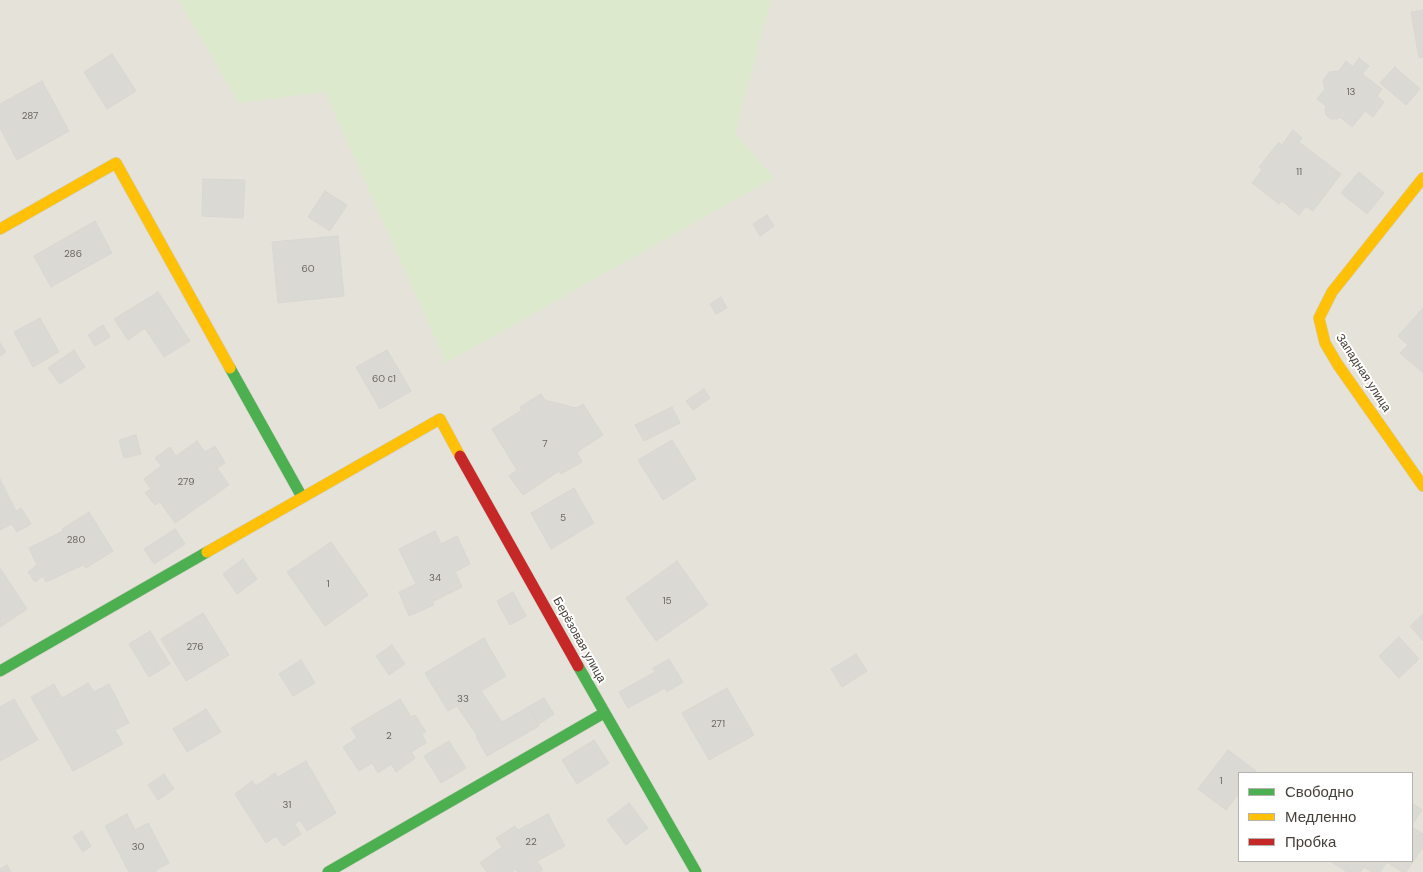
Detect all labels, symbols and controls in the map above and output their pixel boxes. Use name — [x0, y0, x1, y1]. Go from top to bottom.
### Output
house number: 13 — [1346, 86, 1356, 98]
house number: 287 — [22, 110, 38, 122]
house number: 11 — [1296, 166, 1302, 178]
house number: 286 — [64, 248, 82, 260]
house number: 60 — [301, 263, 315, 275]
street label: Западная улица — [1332, 331, 1394, 415]
house number: 60 с1 — [372, 373, 396, 385]
house number: 7 — [542, 438, 548, 450]
house number: 279 — [178, 476, 194, 488]
house number: 5 — [560, 512, 566, 524]
house number: 280 — [67, 534, 85, 546]
house number: 34 — [429, 572, 441, 584]
house number: 1 — [326, 578, 330, 590]
street label: Берёзовая улица — [550, 595, 608, 685]
house number: 15 — [662, 595, 672, 607]
house number: 276 — [187, 641, 203, 653]
house number: 33 — [457, 693, 469, 705]
house number: 271 — [711, 718, 725, 730]
house number: 2 — [386, 730, 392, 742]
legend — [1238, 772, 1413, 862]
house number: 1 — [1219, 775, 1223, 787]
text: Свободно — [1285, 782, 1354, 802]
house number: 31 — [283, 799, 291, 811]
text: Медленно — [1285, 807, 1356, 827]
text: Пробка — [1285, 832, 1336, 852]
house number: 22 — [525, 836, 537, 848]
house number: 30 — [132, 841, 144, 853]

